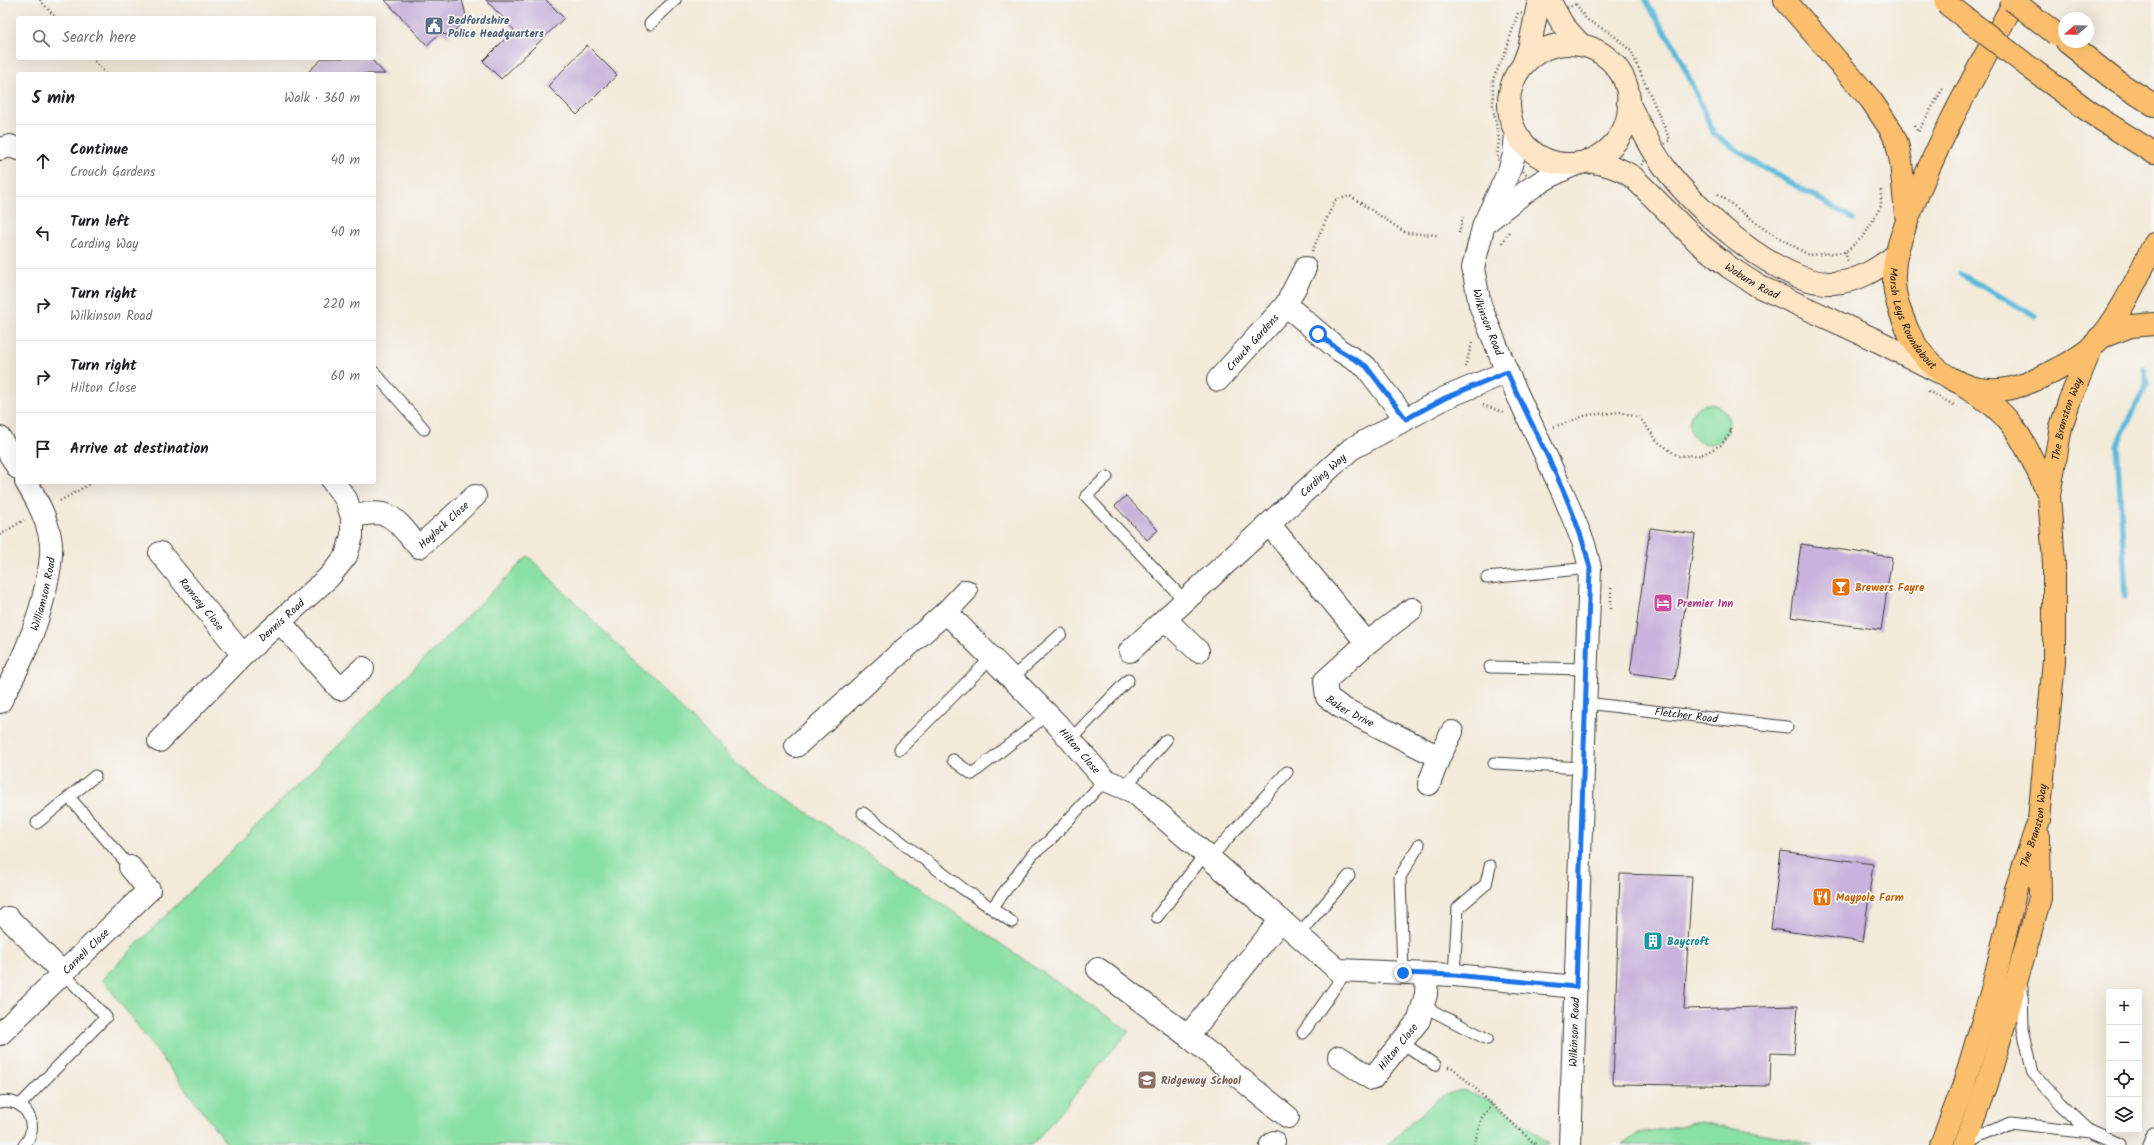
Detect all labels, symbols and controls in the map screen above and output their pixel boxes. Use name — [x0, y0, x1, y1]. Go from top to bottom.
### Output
place label: Bedfordshire Police Headquarters — [448, 12, 545, 43]
north arrow — [2058, 12, 2094, 48]
public building icon: Bedfordshire Police Headquarters — [423, 15, 445, 37]
search box — [16, 16, 376, 60]
text: Search here — [62, 26, 136, 50]
icon: search — [30, 27, 52, 49]
text: 5 min — [32, 85, 75, 112]
text: Walk · 360 m — [284, 88, 360, 109]
text: Continue — [70, 138, 128, 162]
icon: ahead — [32, 150, 54, 172]
text: 40 m — [331, 150, 360, 171]
text: Crouch Gardens — [70, 162, 155, 183]
text: Turn left — [70, 210, 130, 234]
icon: left — [32, 222, 54, 244]
text: 40 m — [331, 222, 360, 243]
text: Carding Way — [70, 234, 138, 255]
street label: Woburn Road — [1721, 259, 1783, 305]
street label: Marsh Leys Roundabout — [1884, 267, 1941, 375]
text: Turn right — [70, 282, 137, 306]
street label: Wilkinson Road — [1467, 287, 1508, 359]
icon: right — [32, 294, 54, 316]
text: 220 m — [323, 294, 360, 315]
text: Wilkinson Road — [70, 306, 152, 327]
street label: Crouch Gardens — [1222, 310, 1284, 376]
route start — [1309, 325, 1327, 343]
text: Turn right — [70, 354, 137, 378]
icon: right — [32, 366, 54, 388]
text: 60 m — [331, 366, 360, 387]
street label: The Branston Way — [2047, 374, 2088, 462]
text: Hilton Close — [70, 378, 136, 399]
text: Arrive at destination — [70, 437, 209, 461]
icon: arrive — [32, 438, 54, 460]
street label: Carding Way — [1296, 449, 1351, 502]
street label: Haylock Close — [414, 497, 474, 554]
street label: Williamson Road — [26, 556, 61, 633]
street label: Ramsey Close — [174, 575, 228, 635]
bar icon: Brewers Fayre — [1830, 576, 1852, 598]
place label: Brewers Fayre — [1855, 579, 1925, 597]
hotel icon: Premier Inn — [1652, 592, 1674, 614]
street label: Dennis Road — [255, 595, 310, 647]
place label: Premier Inn — [1677, 595, 1733, 613]
street label: Baker Drive — [1321, 691, 1377, 733]
street label: Fletcher Road — [1654, 703, 1719, 729]
street label: Hilton Close — [1054, 724, 1104, 779]
street label: The Branston Way — [2016, 782, 2052, 870]
restaurant icon: Maypole Farm — [1811, 886, 1833, 908]
place label: Maypole Farm — [1836, 889, 1904, 907]
street label: Carnell Close — [58, 925, 114, 979]
building icon: Baycroft — [1642, 930, 1664, 952]
place label: Baycroft — [1667, 933, 1710, 951]
route end — [1394, 964, 1412, 982]
map controls — [2106, 989, 2142, 1133]
button: + — [2106, 989, 2142, 1025]
street label: Wilkinson Road — [1565, 996, 1585, 1067]
street label: Hilton Close — [1374, 1020, 1423, 1075]
button: − — [2106, 1025, 2142, 1061]
button: locate — [2106, 1061, 2142, 1097]
school or university icon: Ridgeway School — [1136, 1069, 1158, 1091]
place label: Ridgeway School — [1161, 1072, 1241, 1090]
button: layers — [2106, 1097, 2142, 1133]

